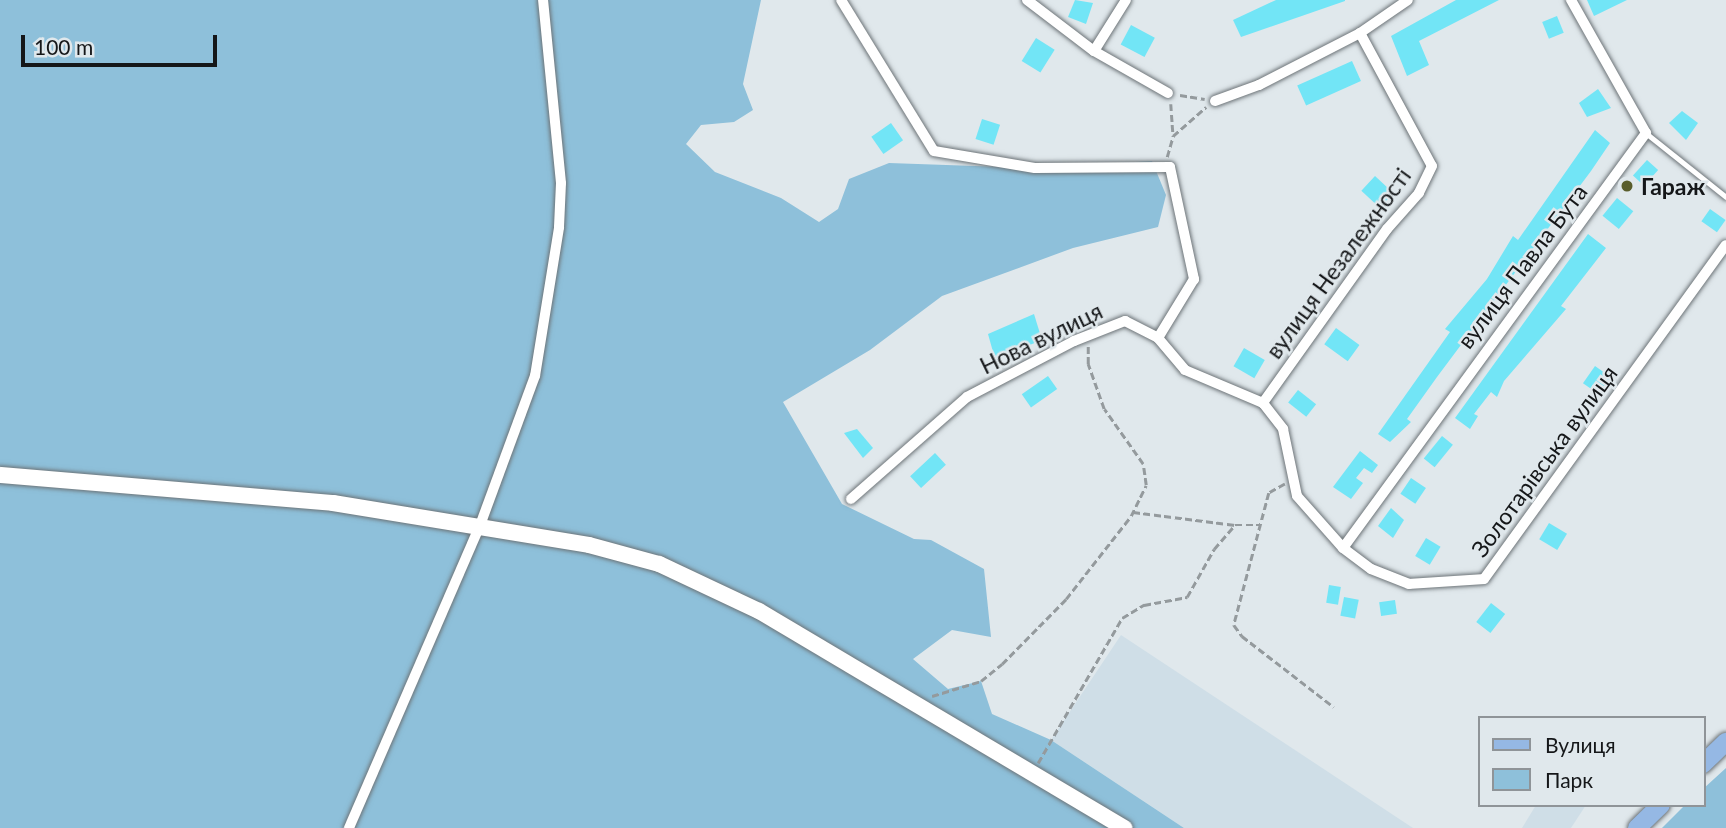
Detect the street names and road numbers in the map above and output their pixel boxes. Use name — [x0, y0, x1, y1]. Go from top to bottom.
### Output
street label: вулиця Незалежності — [1260, 162, 1416, 364]
street label: вулиця Павла Бута — [1451, 178, 1593, 354]
street label: Нова вулиця — [975, 296, 1107, 380]
street label: Золотарівська вулиця — [1465, 360, 1623, 562]

